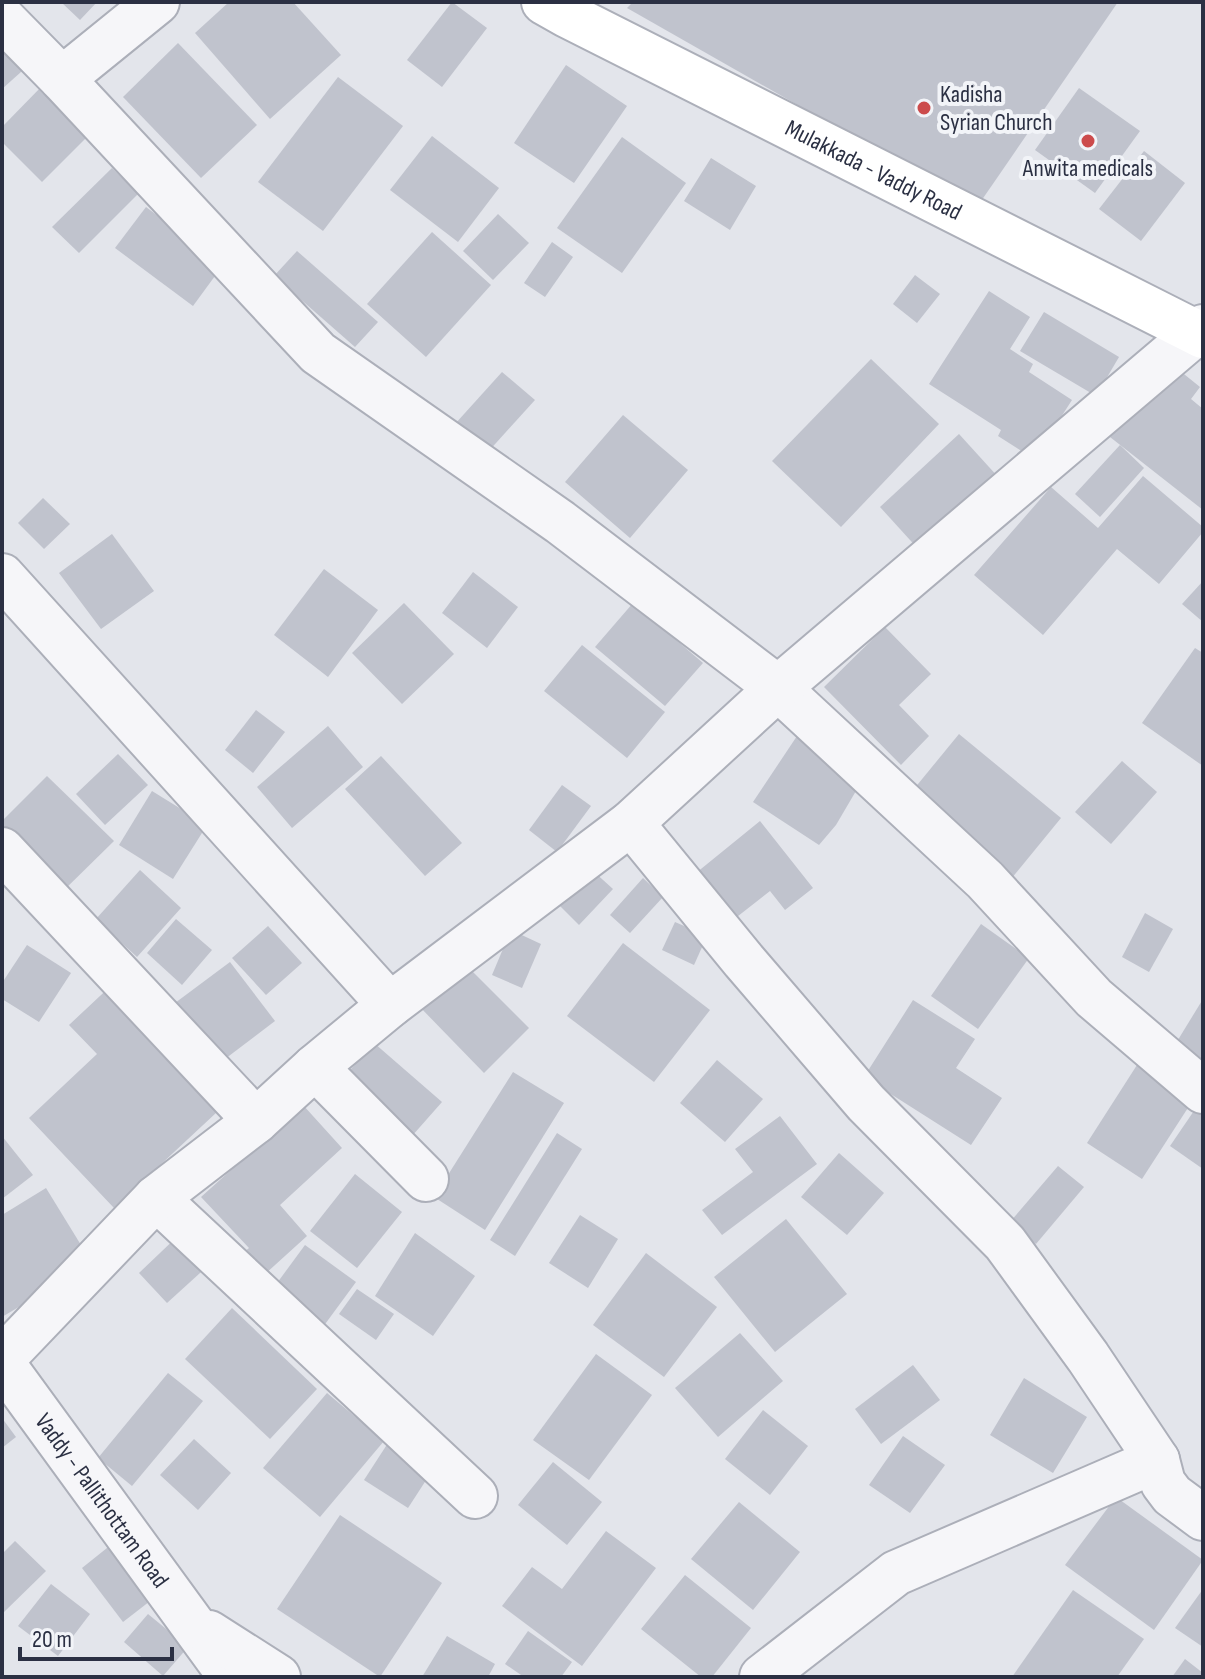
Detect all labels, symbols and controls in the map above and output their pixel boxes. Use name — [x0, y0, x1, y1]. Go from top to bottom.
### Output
place label: Kadisha Syrian Church — [940, 80, 1052, 137]
marker: Kadisha Syrian Church — [915, 99, 933, 117]
street label: Mulakkada - Vaddy Road — [780, 114, 967, 227]
marker: Anwita medicals — [1079, 132, 1097, 150]
place label: Anwita medicals — [1022, 154, 1153, 183]
street label: Vaddy - Pallithottam Road — [29, 1408, 175, 1593]
scale bar — [20, 1611, 172, 1661]
text: 20 m — [32, 1625, 72, 1654]

